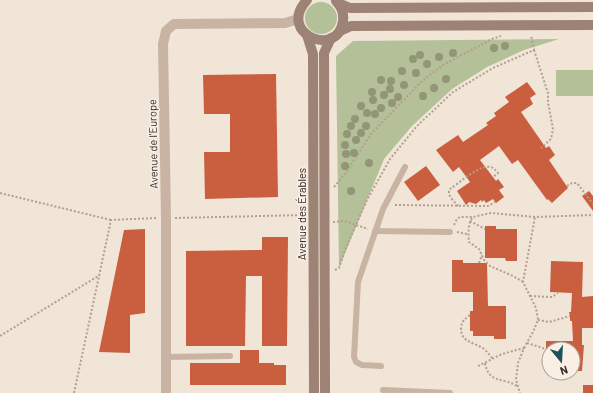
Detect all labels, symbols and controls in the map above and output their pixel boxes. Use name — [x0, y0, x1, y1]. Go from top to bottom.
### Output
street label: Avenue de l'Europe — [145, 99, 160, 189]
street label: Avenue des Érables — [295, 168, 308, 260]
north arrow — [541, 341, 581, 381]
text: N — [559, 364, 570, 378]

